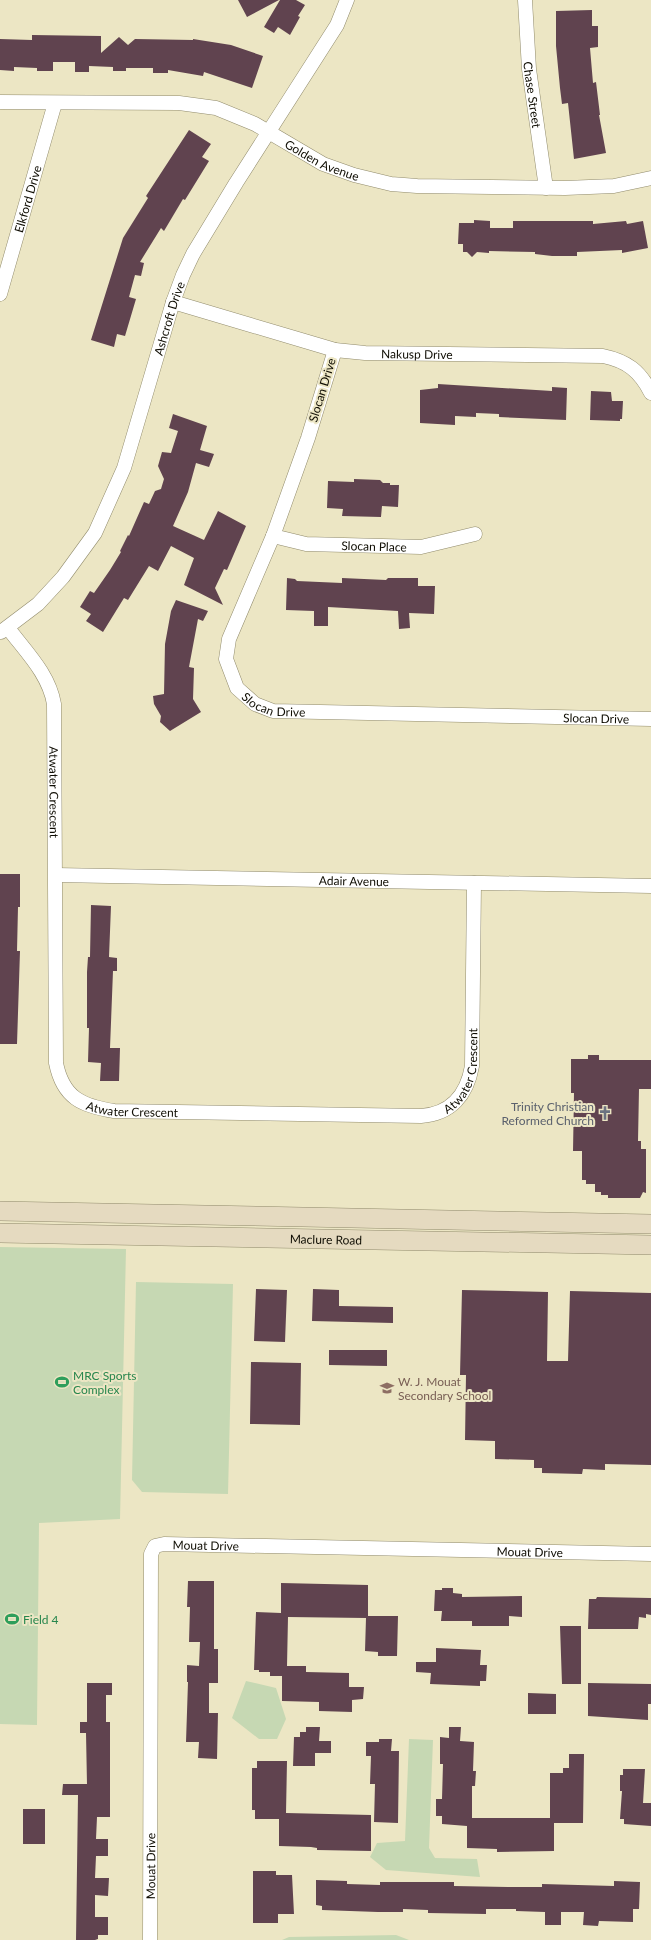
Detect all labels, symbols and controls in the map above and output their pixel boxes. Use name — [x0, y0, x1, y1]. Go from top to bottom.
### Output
street label: Chase Street — [521, 61, 545, 130]
street label: Golden Avenue — [282, 136, 361, 183]
street label: Elkford Drive — [11, 164, 44, 234]
street label: Ashcroft Drive — [150, 279, 187, 357]
street label: Nakusp Drive — [381, 346, 453, 362]
street label: Slocan Drive — [305, 356, 339, 424]
street label: Slocan Place — [341, 537, 407, 554]
street label: Slocan Drive — [239, 689, 306, 719]
street label: Slocan Drive — [563, 710, 629, 726]
street label: Atwater Crescent — [47, 746, 62, 839]
street label: Adair Avenue — [319, 872, 389, 889]
street label: Atwater Crescent — [440, 1027, 480, 1116]
street label: Atwater Crescent — [85, 1097, 179, 1120]
place label: Trinity Christian Reformed Church — [501, 1099, 594, 1128]
church icon: Trinity Christian Reformed Church — [597, 1105, 613, 1121]
street label: Maclure Road — [290, 1231, 362, 1247]
place label: MRC Sports Complex — [73, 1368, 136, 1397]
sports icon: MRC Sports Complex — [54, 1374, 70, 1390]
place label: W. J. Mouat Secondary School — [398, 1374, 491, 1403]
school or university icon: W. J. Mouat Secondary School — [379, 1380, 395, 1396]
street label: Mouat Drive — [172, 1537, 239, 1553]
street label: Mouat Drive — [496, 1543, 563, 1560]
sports icon: Field 4 — [4, 1611, 20, 1627]
place label: Field 4 — [23, 1612, 59, 1627]
street label: Mouat Drive — [143, 1833, 158, 1899]

